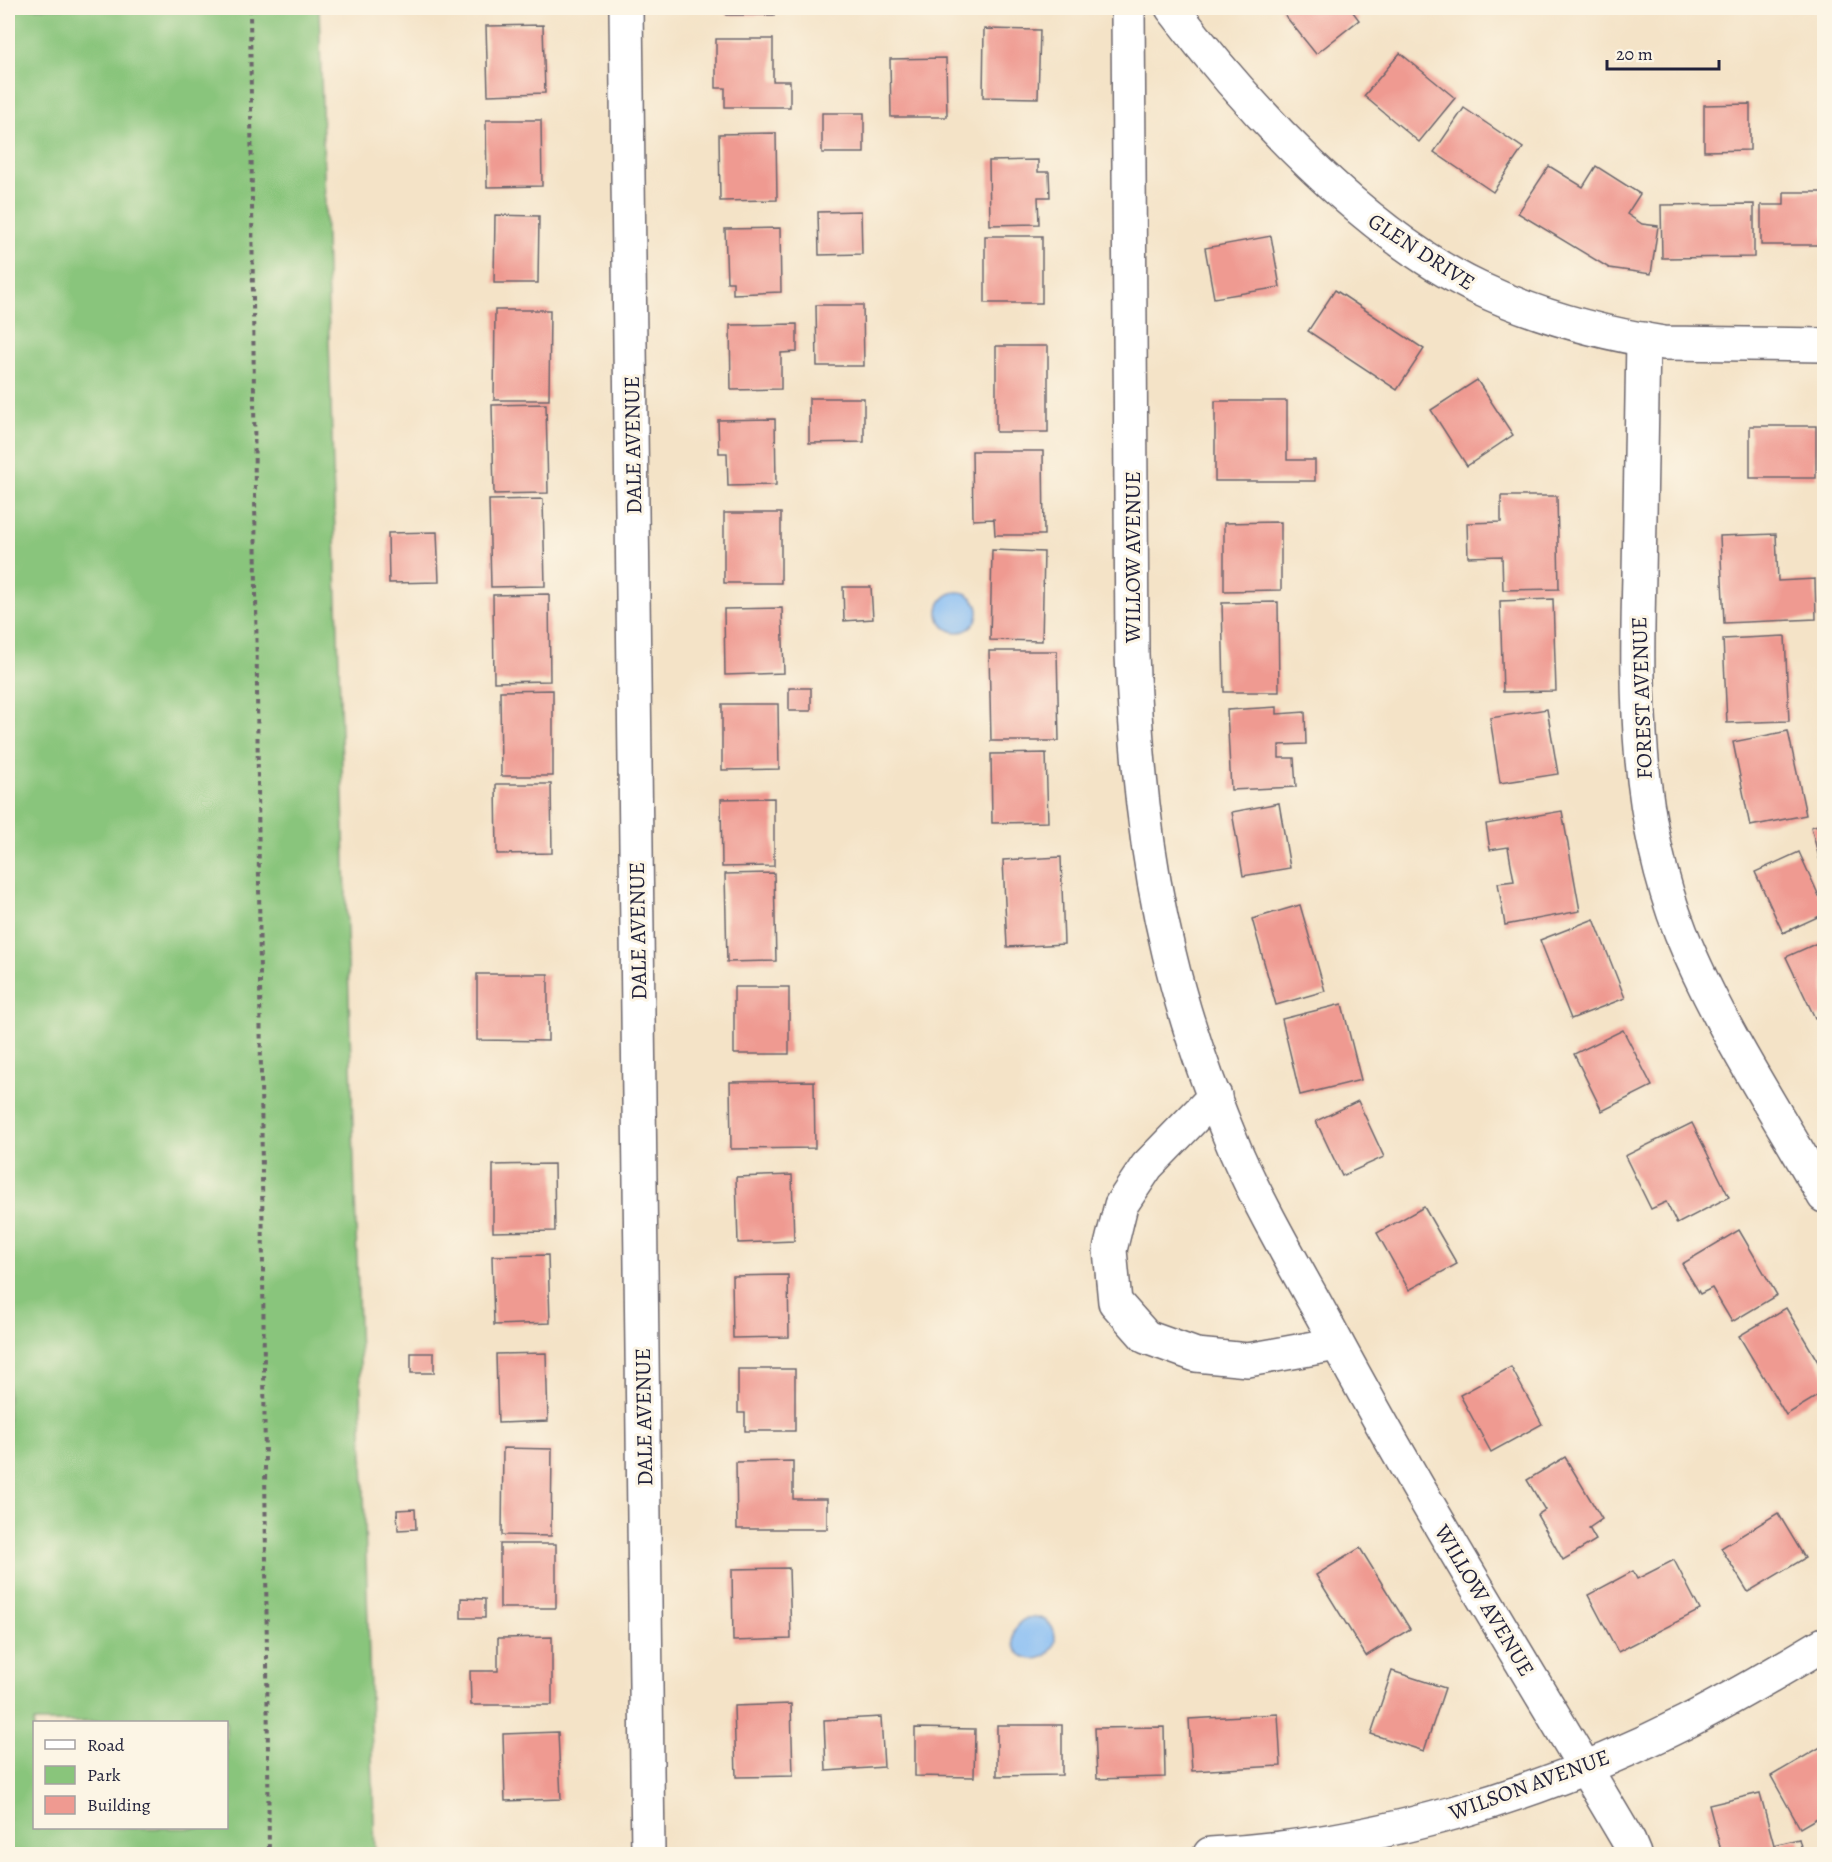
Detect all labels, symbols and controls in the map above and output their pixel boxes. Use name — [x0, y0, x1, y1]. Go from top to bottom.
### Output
scale bar — [1607, 33, 1720, 71]
text: 20 m — [1616, 42, 1653, 66]
street label: GLEN DRIVE — [1362, 206, 1481, 298]
street label: DALE AVENUE — [617, 376, 649, 514]
street label: WILLOW AVENUE — [1118, 471, 1148, 644]
street label: FOREST AVENUE — [1624, 616, 1660, 780]
street label: DALE AVENUE — [622, 862, 654, 1000]
street label: DALE AVENUE — [628, 1348, 660, 1486]
street label: WILLOW AVENUE — [1427, 1518, 1541, 1682]
legend — [33, 1721, 228, 1829]
text: Road — [87, 1733, 125, 1757]
street label: WILSON AVENUE — [1444, 1742, 1614, 1828]
text: Park — [87, 1763, 121, 1787]
text: Building — [87, 1793, 151, 1817]

